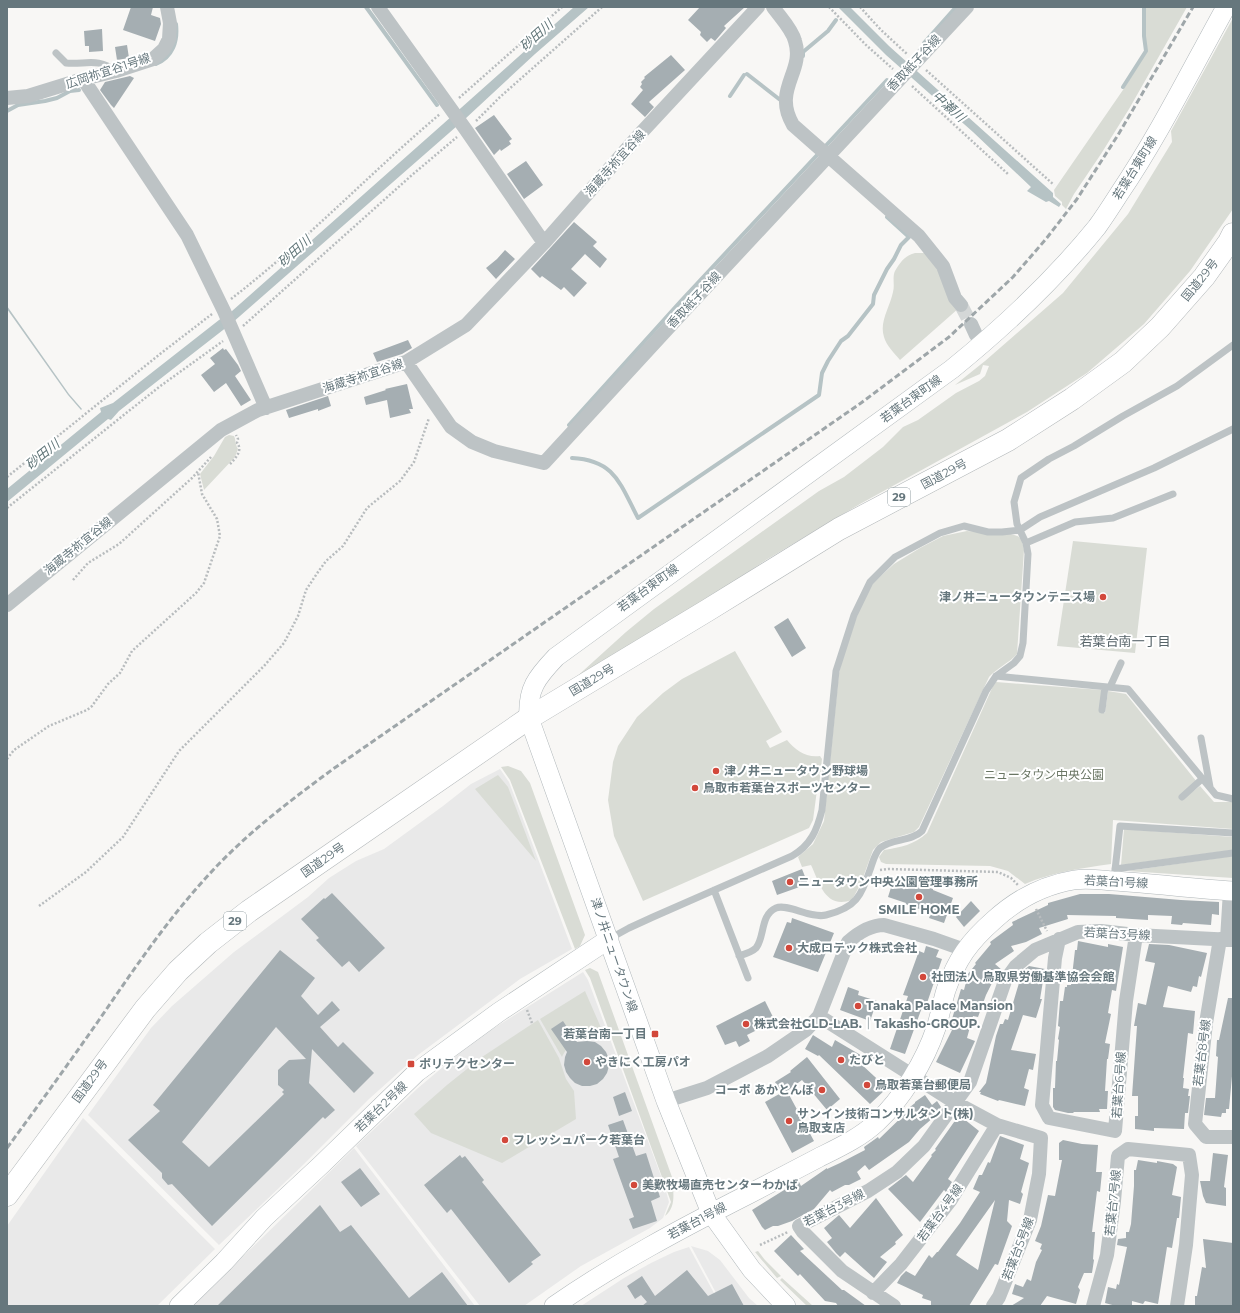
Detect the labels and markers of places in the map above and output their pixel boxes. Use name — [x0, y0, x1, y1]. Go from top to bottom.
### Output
place label: 津ノ井ニュータウンテニス場 — [939, 589, 1095, 604]
marker: 津ノ井ニュータウンテニス場 — [1098, 592, 1108, 602]
place label: 津ノ井ニュータウン野球場 — [724, 763, 868, 778]
marker: 津ノ井ニュータウン野球場 — [711, 766, 721, 776]
place label: 鳥取市若葉台スポーツセンター — [703, 780, 871, 795]
marker: 鳥取市若葉台スポーツセンター — [690, 783, 700, 793]
place label: ニュータウン中央公園管理事務所 — [798, 874, 978, 889]
marker: ニュータウン中央公園管理事務所 — [785, 877, 795, 887]
marker: SMILE HOME — [914, 892, 924, 902]
place label: SMILE HOME — [878, 902, 960, 917]
place label: 大成ロテック株式会社 — [797, 940, 917, 955]
marker: 大成ロテック株式会社 — [784, 943, 794, 953]
place label: 社団法人 鳥取県労働基準協会会館 — [931, 969, 1114, 984]
marker: 社団法人 鳥取県労働基準協会会館 — [918, 972, 928, 982]
place label: Tanaka Palace Mansion — [866, 998, 1013, 1013]
marker: Tanaka Palace Mansion — [853, 1001, 863, 1011]
place label: 株式会社GLD-LAB.｜Takasho-GROUP. — [754, 1016, 980, 1031]
marker: 株式会社GLD-LAB.｜Takasho-GROUP. — [741, 1019, 751, 1029]
place label: 若葉台南一丁目 — [563, 1026, 647, 1041]
marker: 若葉台南一丁目 — [650, 1029, 660, 1039]
place label: たびと — [849, 1052, 885, 1067]
place label: やきにく工房パオ — [595, 1054, 691, 1069]
marker: たびと — [836, 1055, 846, 1065]
place label: ポリテクセンター — [419, 1056, 515, 1071]
marker: やきにく工房パオ — [582, 1057, 592, 1067]
marker: ポリテクセンター — [406, 1059, 416, 1069]
place label: 鳥取若葉台郵便局 — [875, 1077, 971, 1092]
marker: 鳥取若葉台郵便局 — [862, 1080, 872, 1090]
place label: コーポ あかとんぼ — [715, 1082, 814, 1097]
marker: コーポ あかとんぼ — [817, 1085, 827, 1095]
place label: サンイン技術コンサルタント(株) 鳥取支店 — [797, 1106, 974, 1135]
marker: サンイン技術コンサルタント(株) 鳥取支店 — [784, 1116, 794, 1126]
place label: フレッシュパーク若葉台 — [513, 1132, 645, 1147]
marker: フレッシュパーク若葉台 — [500, 1135, 510, 1145]
place label: 美歎牧場直売センターわかば — [642, 1177, 798, 1192]
marker: 美歎牧場直売センターわかば — [629, 1180, 639, 1190]

